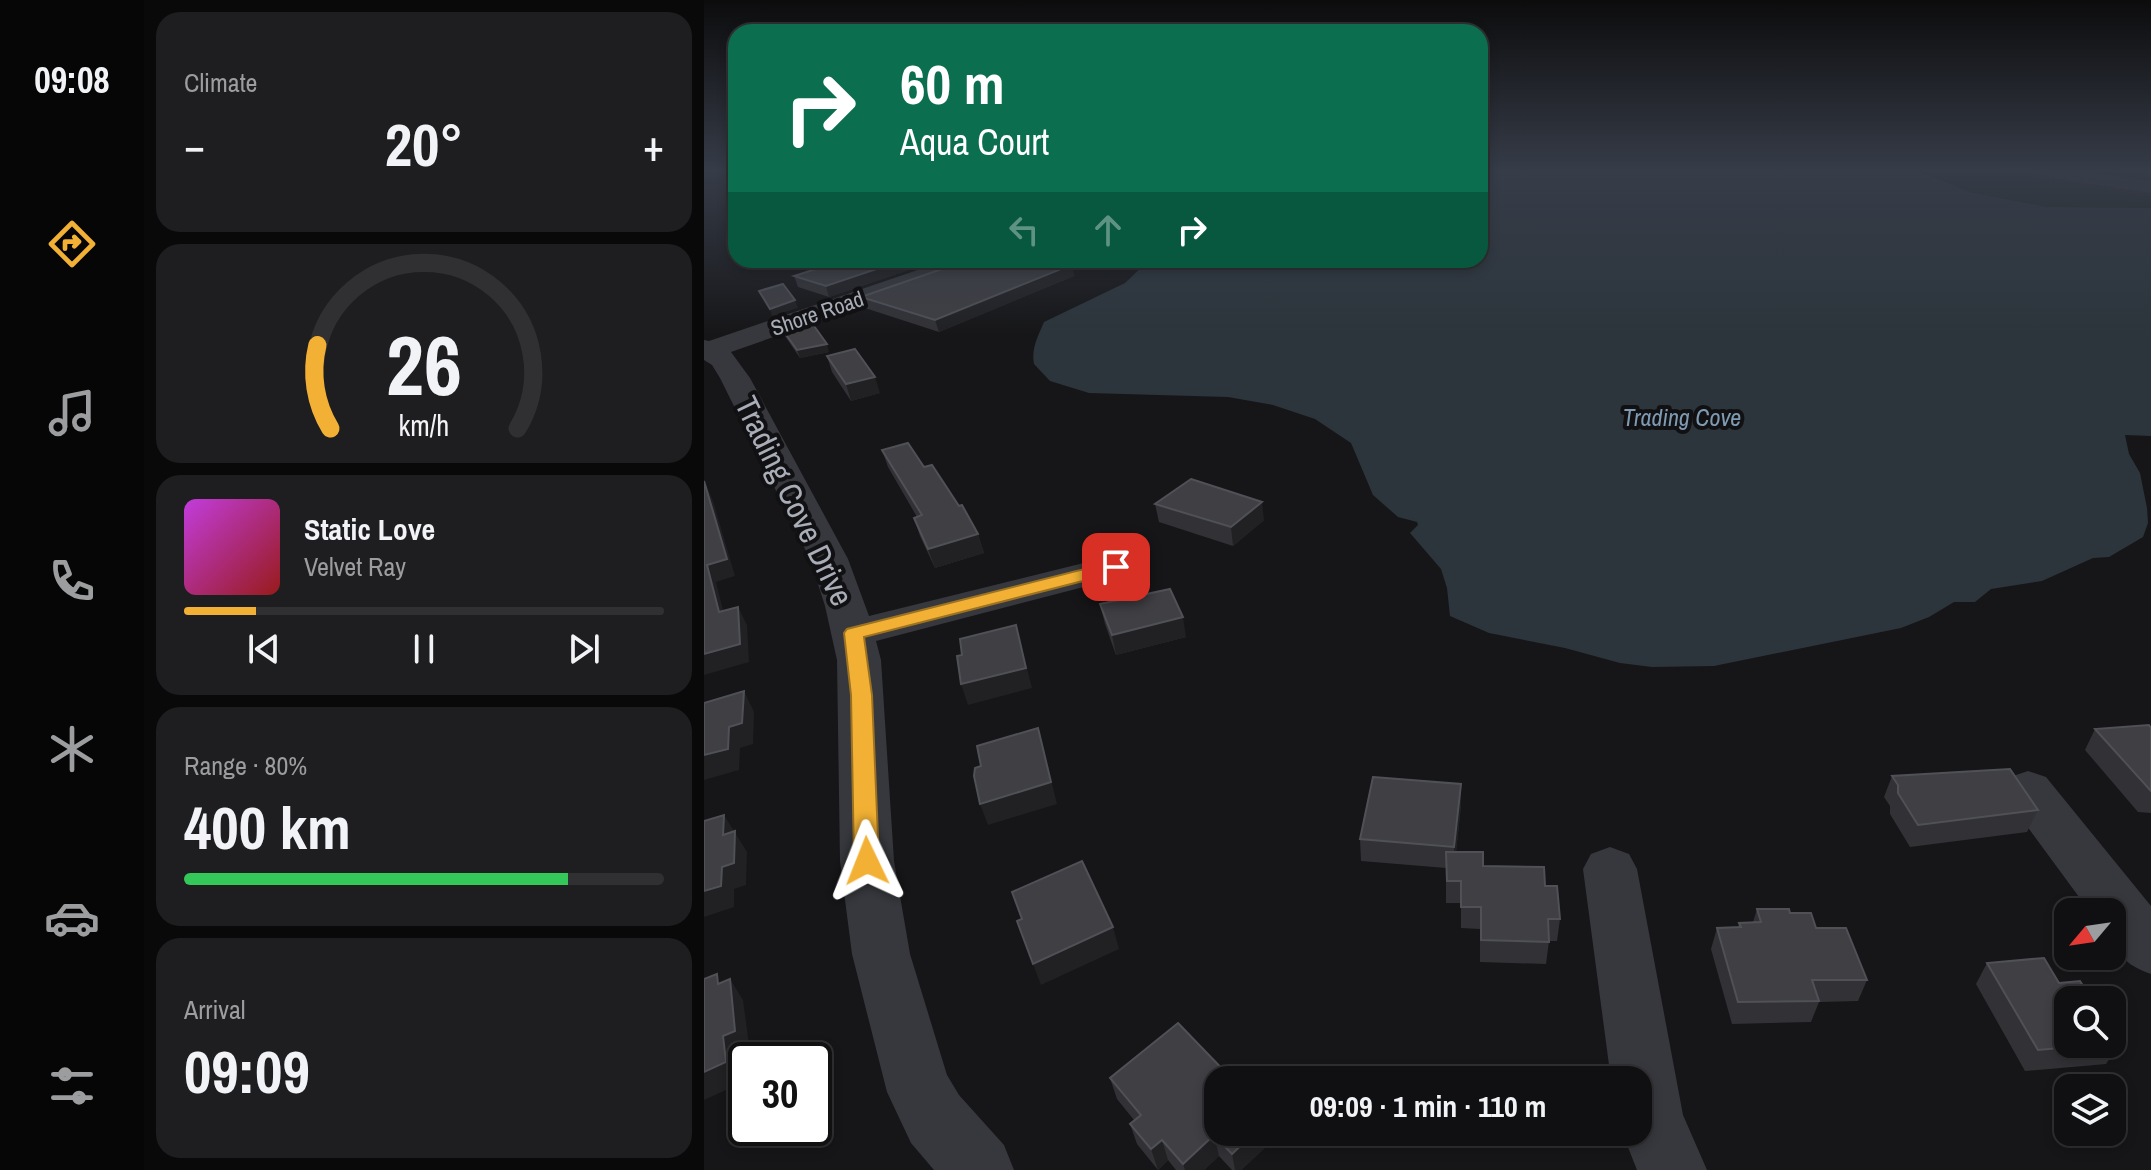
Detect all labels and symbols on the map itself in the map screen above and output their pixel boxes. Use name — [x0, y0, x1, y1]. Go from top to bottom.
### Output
street label: Shore Road — [767, 283, 867, 343]
street label: Trading Cove Drive — [725, 389, 864, 613]
water label: Trading Cove — [1623, 401, 1741, 433]
pin — [1082, 533, 1150, 601]
position arrow — [825, 819, 909, 903]
north arrow — [2054, 898, 2126, 970]
speed limit sign: 30 — [728, 1042, 832, 1146]

